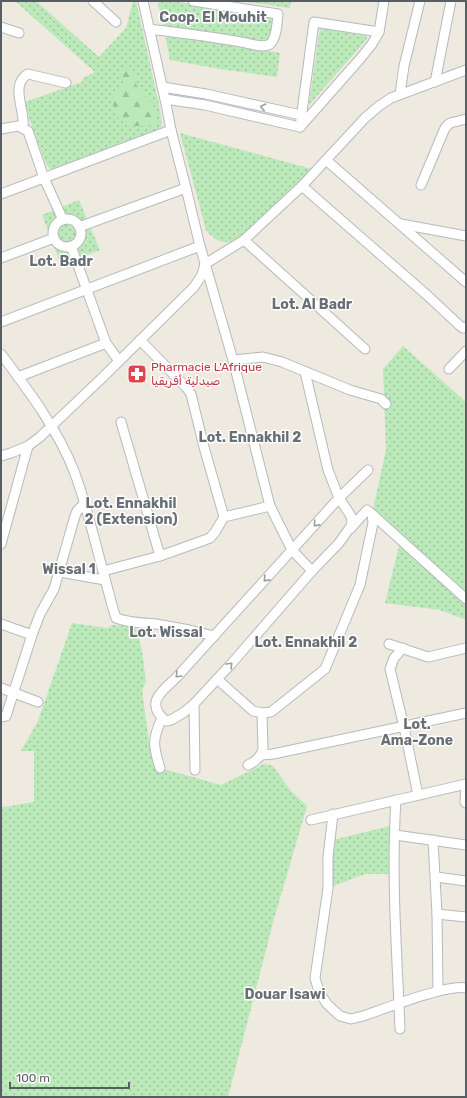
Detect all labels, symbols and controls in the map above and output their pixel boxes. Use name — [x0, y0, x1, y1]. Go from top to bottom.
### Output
district label: Coop. El Mouhit — [159, 9, 267, 26]
one-way arrow — [260, 103, 266, 111]
district label: Lot. Badr — [29, 253, 93, 270]
district label: Lot. Al Badr — [272, 296, 353, 313]
place label: Pharmacie L'Afrique صيدلية أفريقيا — [151, 360, 262, 389]
pharmacy icon: Pharmacie L'Afrique صيدلية أفريقيا — [126, 363, 148, 385]
district label: Lot. Ennakhil 2 — [199, 429, 301, 446]
district label: Lot. Ennakhil 2 (Extension) — [84, 495, 178, 528]
one-way arrow — [313, 519, 320, 527]
district label: Wissal 1 — [42, 561, 96, 578]
one-way arrow — [263, 574, 270, 582]
district label: Lot. Wissal — [129, 624, 203, 641]
district label: Lot. Ennakhil 2 — [255, 634, 357, 651]
one-way arrow — [225, 662, 233, 670]
one-way arrow — [176, 670, 183, 678]
district label: Lot. Ama-Zone — [381, 716, 453, 749]
district label: Douar Isawi — [244, 986, 326, 1003]
scale bar — [10, 1064, 129, 1090]
text: 100 m — [16, 1071, 50, 1085]

